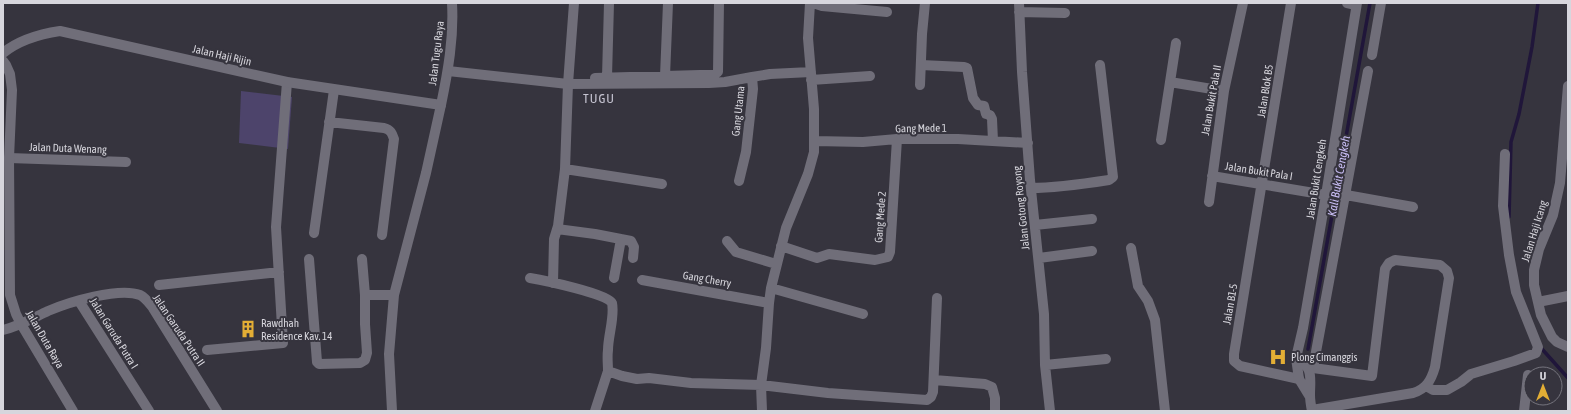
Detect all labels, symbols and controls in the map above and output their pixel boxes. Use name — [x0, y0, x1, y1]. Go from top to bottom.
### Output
street label: Jalan Tugu Raya — [426, 20, 446, 86]
street label: Jalan Haji Rijin — [191, 42, 253, 68]
street label: Jalan Bukit Pala II — [1199, 64, 1223, 136]
street label: Jalan Blok B5 — [1255, 64, 1275, 118]
street label: Gang Utama — [729, 85, 747, 137]
district label: TUGU — [583, 91, 615, 106]
street label: Gang Mede 1 — [895, 122, 947, 134]
water label: Kali Bukit Cengkeh — [1325, 134, 1353, 217]
street label: Jalan Bukit Cengkeh — [1304, 138, 1328, 220]
street label: Jalan Duta Wenang — [29, 141, 107, 155]
street label: Jalan Bukit Pala I — [1224, 160, 1294, 182]
street label: Jalan Gotong Royong — [1011, 165, 1031, 251]
street label: Gang Mede 2 — [872, 191, 888, 243]
street label: Jalan Haji Icang — [1519, 199, 1549, 263]
street label: Gang Cherry — [682, 269, 733, 289]
street label: Jalan B1-5 — [1221, 283, 1239, 325]
street label: Jalan Garuda Putra II — [151, 292, 207, 368]
street label: Jalan Garuda Putra I — [87, 295, 141, 371]
street label: Jalan Duta Raya — [24, 308, 66, 370]
place label: Rawdhah Residence Kav. 14 — [261, 317, 332, 342]
building icon: Rawdhah Residence Kav. 14 — [238, 319, 258, 339]
hospital icon: Plong Cimanggis — [1268, 347, 1288, 367]
place label: Plong Cimanggis — [1291, 351, 1358, 363]
north arrow — [1523, 366, 1563, 406]
text: U — [1540, 370, 1546, 382]

